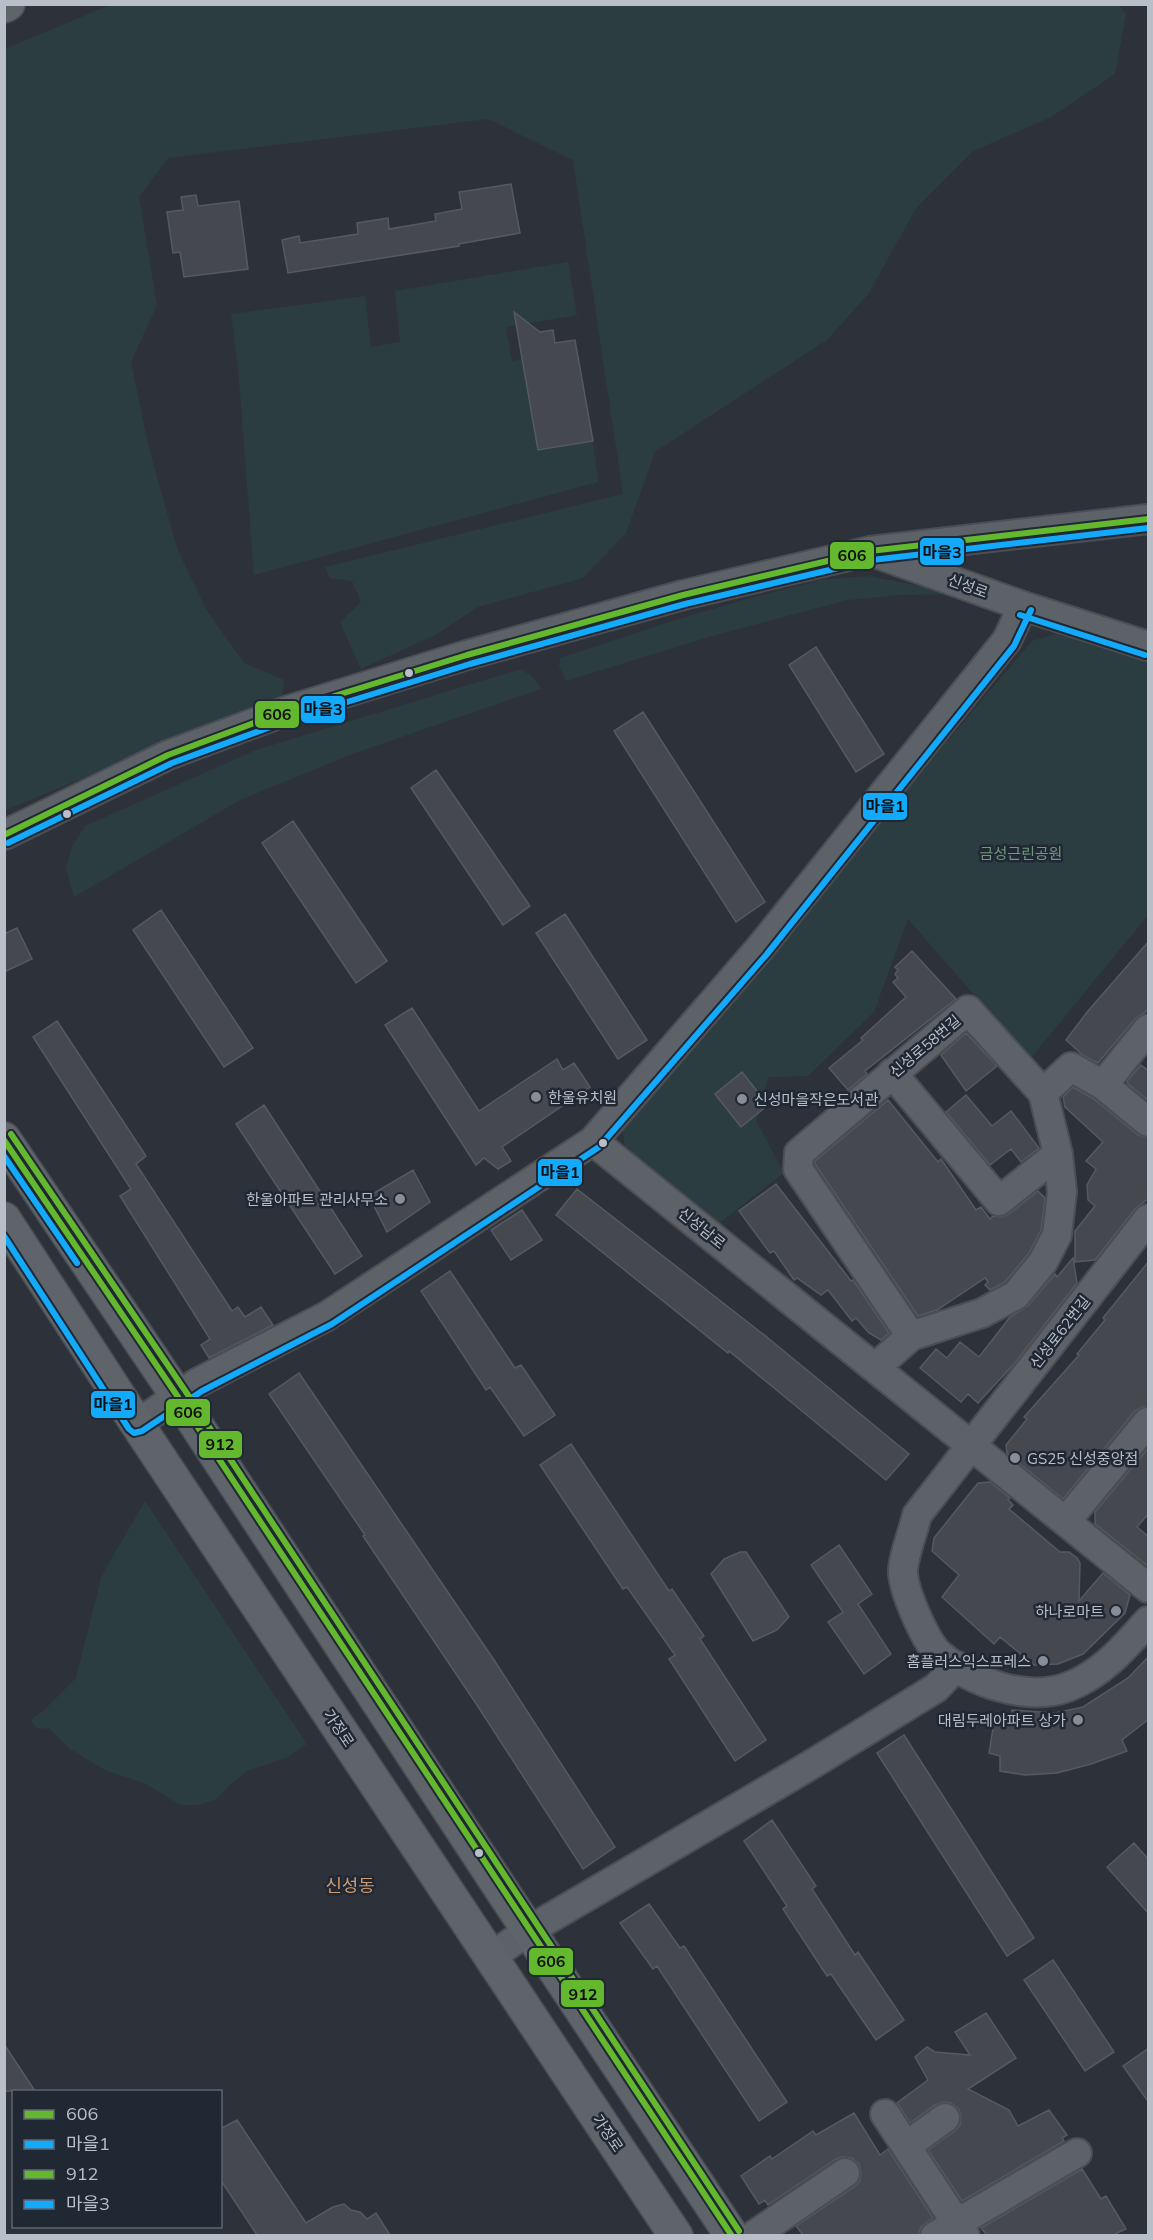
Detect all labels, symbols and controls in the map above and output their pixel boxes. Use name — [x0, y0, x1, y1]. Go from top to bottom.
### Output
line badge: 마을3 — [919, 537, 965, 566]
line badge: 606 — [829, 541, 875, 570]
text: 마을3 — [922, 542, 962, 562]
text: 606 — [838, 545, 867, 565]
street label: 신성로 — [945, 570, 991, 602]
unlabelled marker — [403, 667, 415, 679]
line badge: 마을3 — [300, 695, 346, 724]
text: 마을3 — [303, 699, 343, 719]
line badge: 606 — [254, 700, 300, 729]
text: 606 — [263, 704, 292, 724]
line badge: 마을1 — [862, 792, 908, 821]
text: 마을1 — [865, 796, 905, 816]
unlabelled marker — [61, 808, 73, 820]
park label: 금성근린공원 — [980, 844, 1062, 863]
street label: 신성로58번길 — [886, 1011, 964, 1081]
place label: 한울유치원 — [548, 1088, 617, 1107]
marker: 한울유치원 — [529, 1090, 543, 1104]
place label: 신성마을작은도서관 — [754, 1090, 878, 1109]
marker: 신성마을작은도서관 — [735, 1092, 749, 1106]
unlabelled marker — [597, 1137, 609, 1149]
line badge: 마을1 — [537, 1158, 583, 1187]
text: 마을1 — [540, 1162, 580, 1182]
place label: 한울아파트 관리사무소 — [246, 1190, 388, 1209]
marker: 한울아파트 관리사무소 — [393, 1192, 407, 1206]
street label: 신성남로 — [675, 1203, 729, 1253]
street label: 신성로62번길 — [1026, 1292, 1094, 1372]
line badge: 마을1 — [90, 1390, 136, 1419]
text: 마을1 — [93, 1394, 133, 1414]
line badge: 606 — [165, 1398, 211, 1427]
text: 606 — [174, 1402, 203, 1422]
line badge: 912 — [198, 1430, 243, 1459]
text: 912 — [206, 1434, 234, 1454]
place label: GS25 신성중앙점 — [1027, 1449, 1138, 1468]
marker: GS25 신성중앙점 — [1008, 1451, 1022, 1465]
place label: 하나로마트 — [1035, 1602, 1104, 1621]
marker: 하나로마트 — [1109, 1604, 1123, 1618]
place label: 홈플러스익스프레스 — [907, 1652, 1031, 1671]
marker: 홈플러스익스프레스 — [1036, 1654, 1050, 1668]
street label: 가정로 — [320, 1706, 358, 1750]
place label: 대림두레아파트 상가 — [938, 1711, 1066, 1730]
marker: 대림두레아파트 상가 — [1071, 1713, 1085, 1727]
unlabelled marker — [473, 1847, 485, 1859]
district label: 신성동 — [325, 1874, 375, 1897]
line badge: 606 — [528, 1947, 574, 1976]
text: 606 — [537, 1951, 566, 1971]
line badge: 912 — [560, 1979, 605, 2008]
text: 912 — [569, 1984, 597, 2004]
legend — [12, 2090, 222, 2228]
text: 606 — [66, 2102, 98, 2125]
street label: 가정로 — [589, 2111, 627, 2155]
text: 마을1 — [66, 2132, 110, 2155]
text: 912 — [66, 2162, 98, 2185]
text: 마을3 — [66, 2192, 110, 2215]

